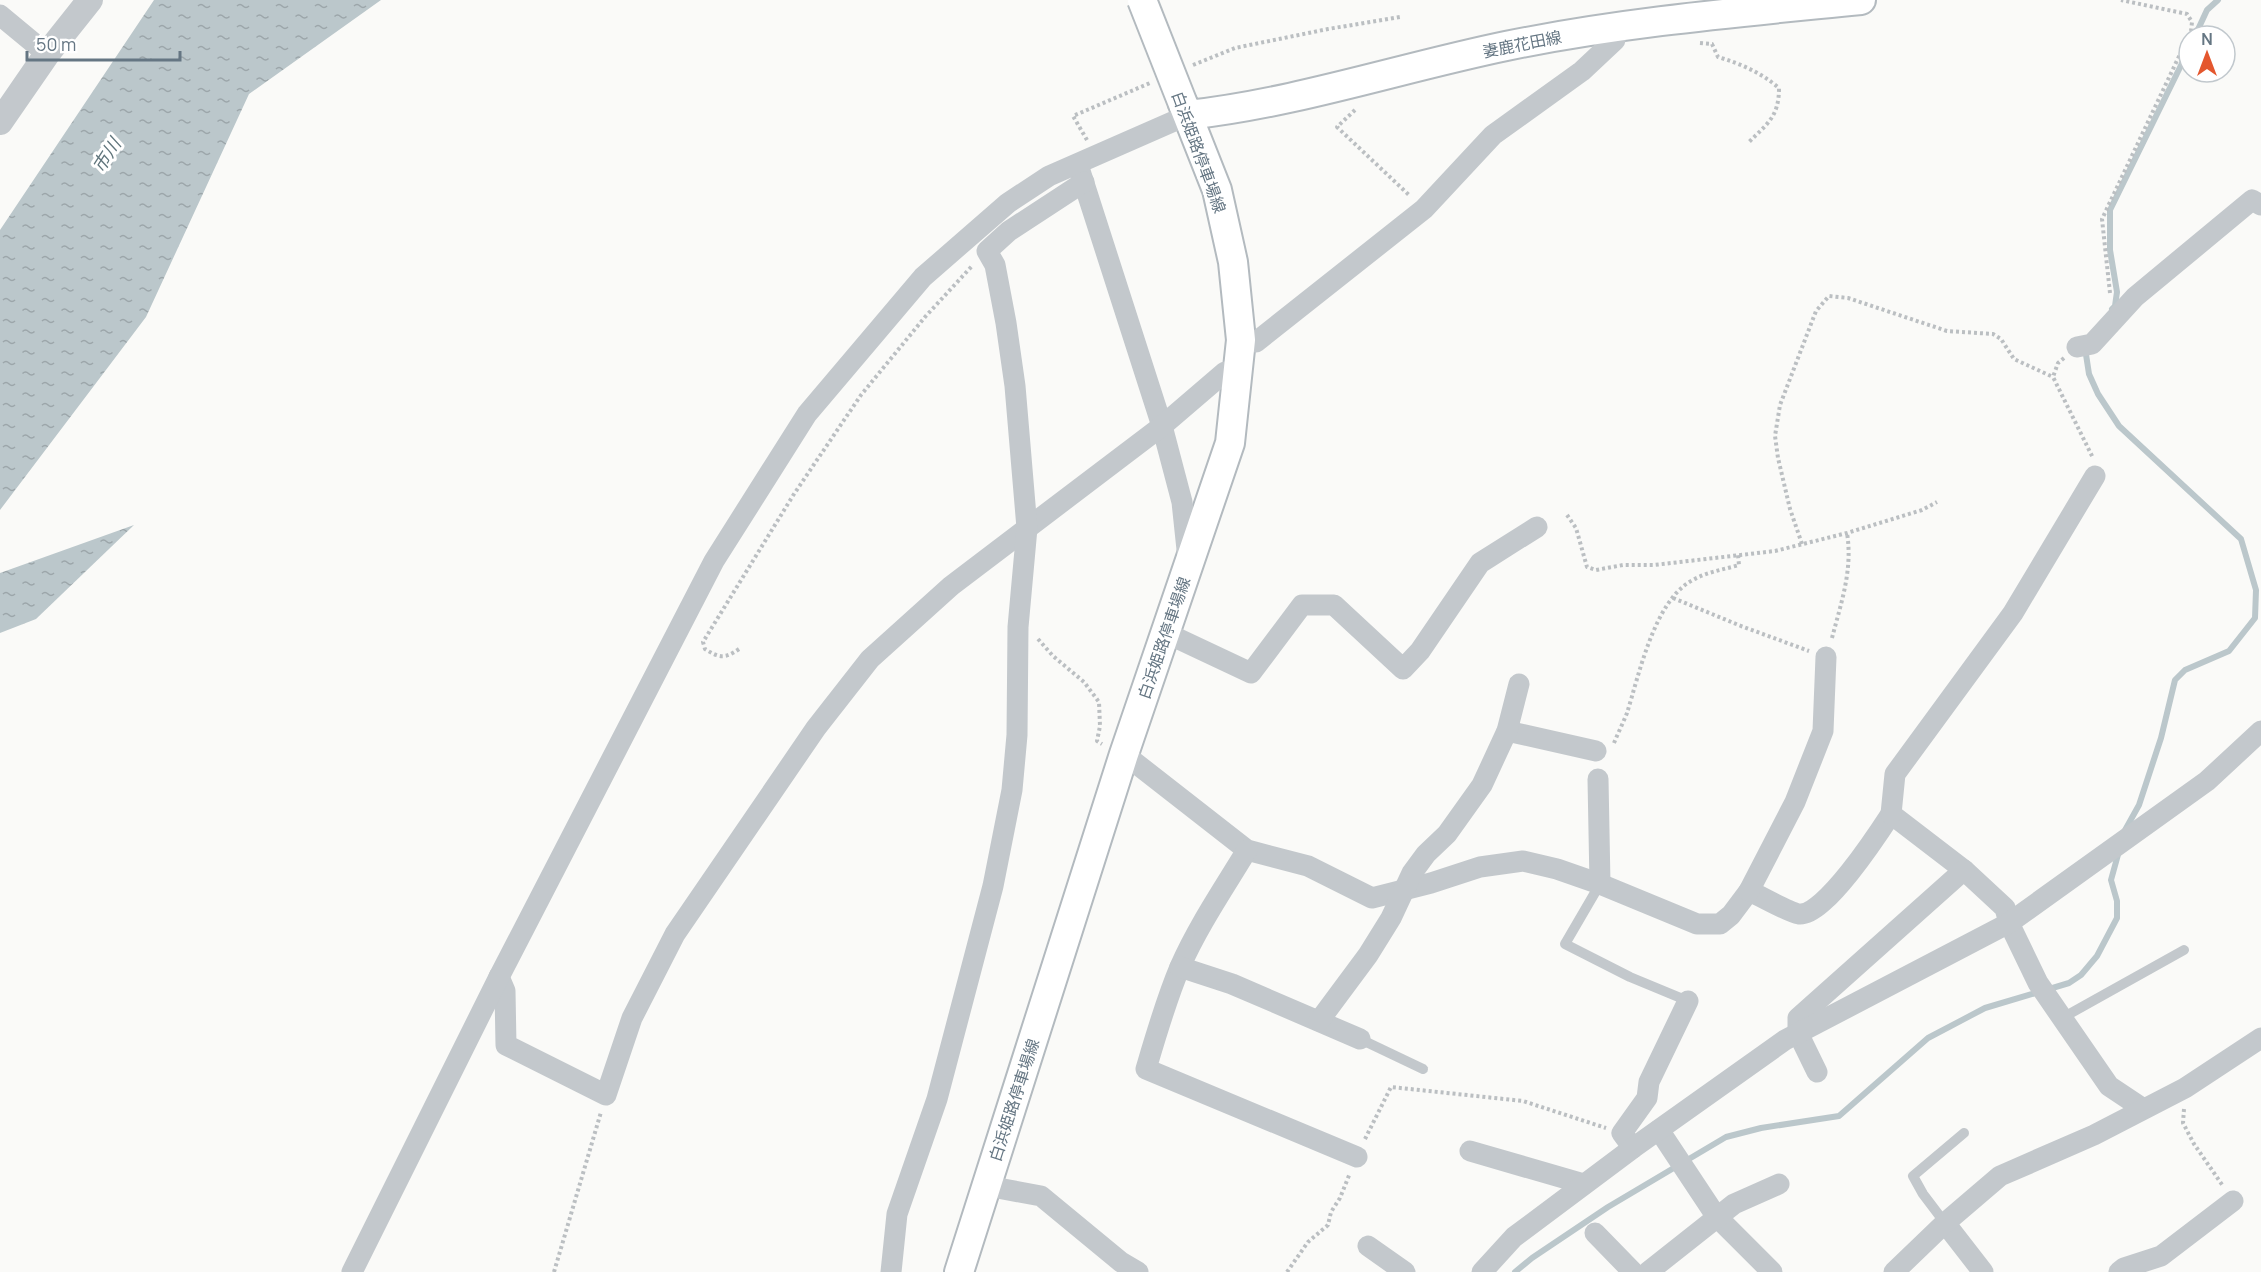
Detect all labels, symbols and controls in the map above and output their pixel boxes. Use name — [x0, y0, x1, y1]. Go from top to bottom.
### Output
scale bar — [27, 24, 180, 62]
north arrow — [2177, 24, 2237, 84]
street label: 妻鹿花田線 — [1481, 26, 1563, 62]
text: N — [2201, 28, 2213, 50]
text: 50 m — [36, 32, 76, 56]
street label: 白浜姫路停車場線 — [1167, 88, 1231, 216]
water label: 市川 — [86, 132, 127, 177]
street label: 白浜姫路停車場線 — [1133, 574, 1195, 702]
street label: 白浜姫路停車場線 — [984, 1036, 1044, 1164]

